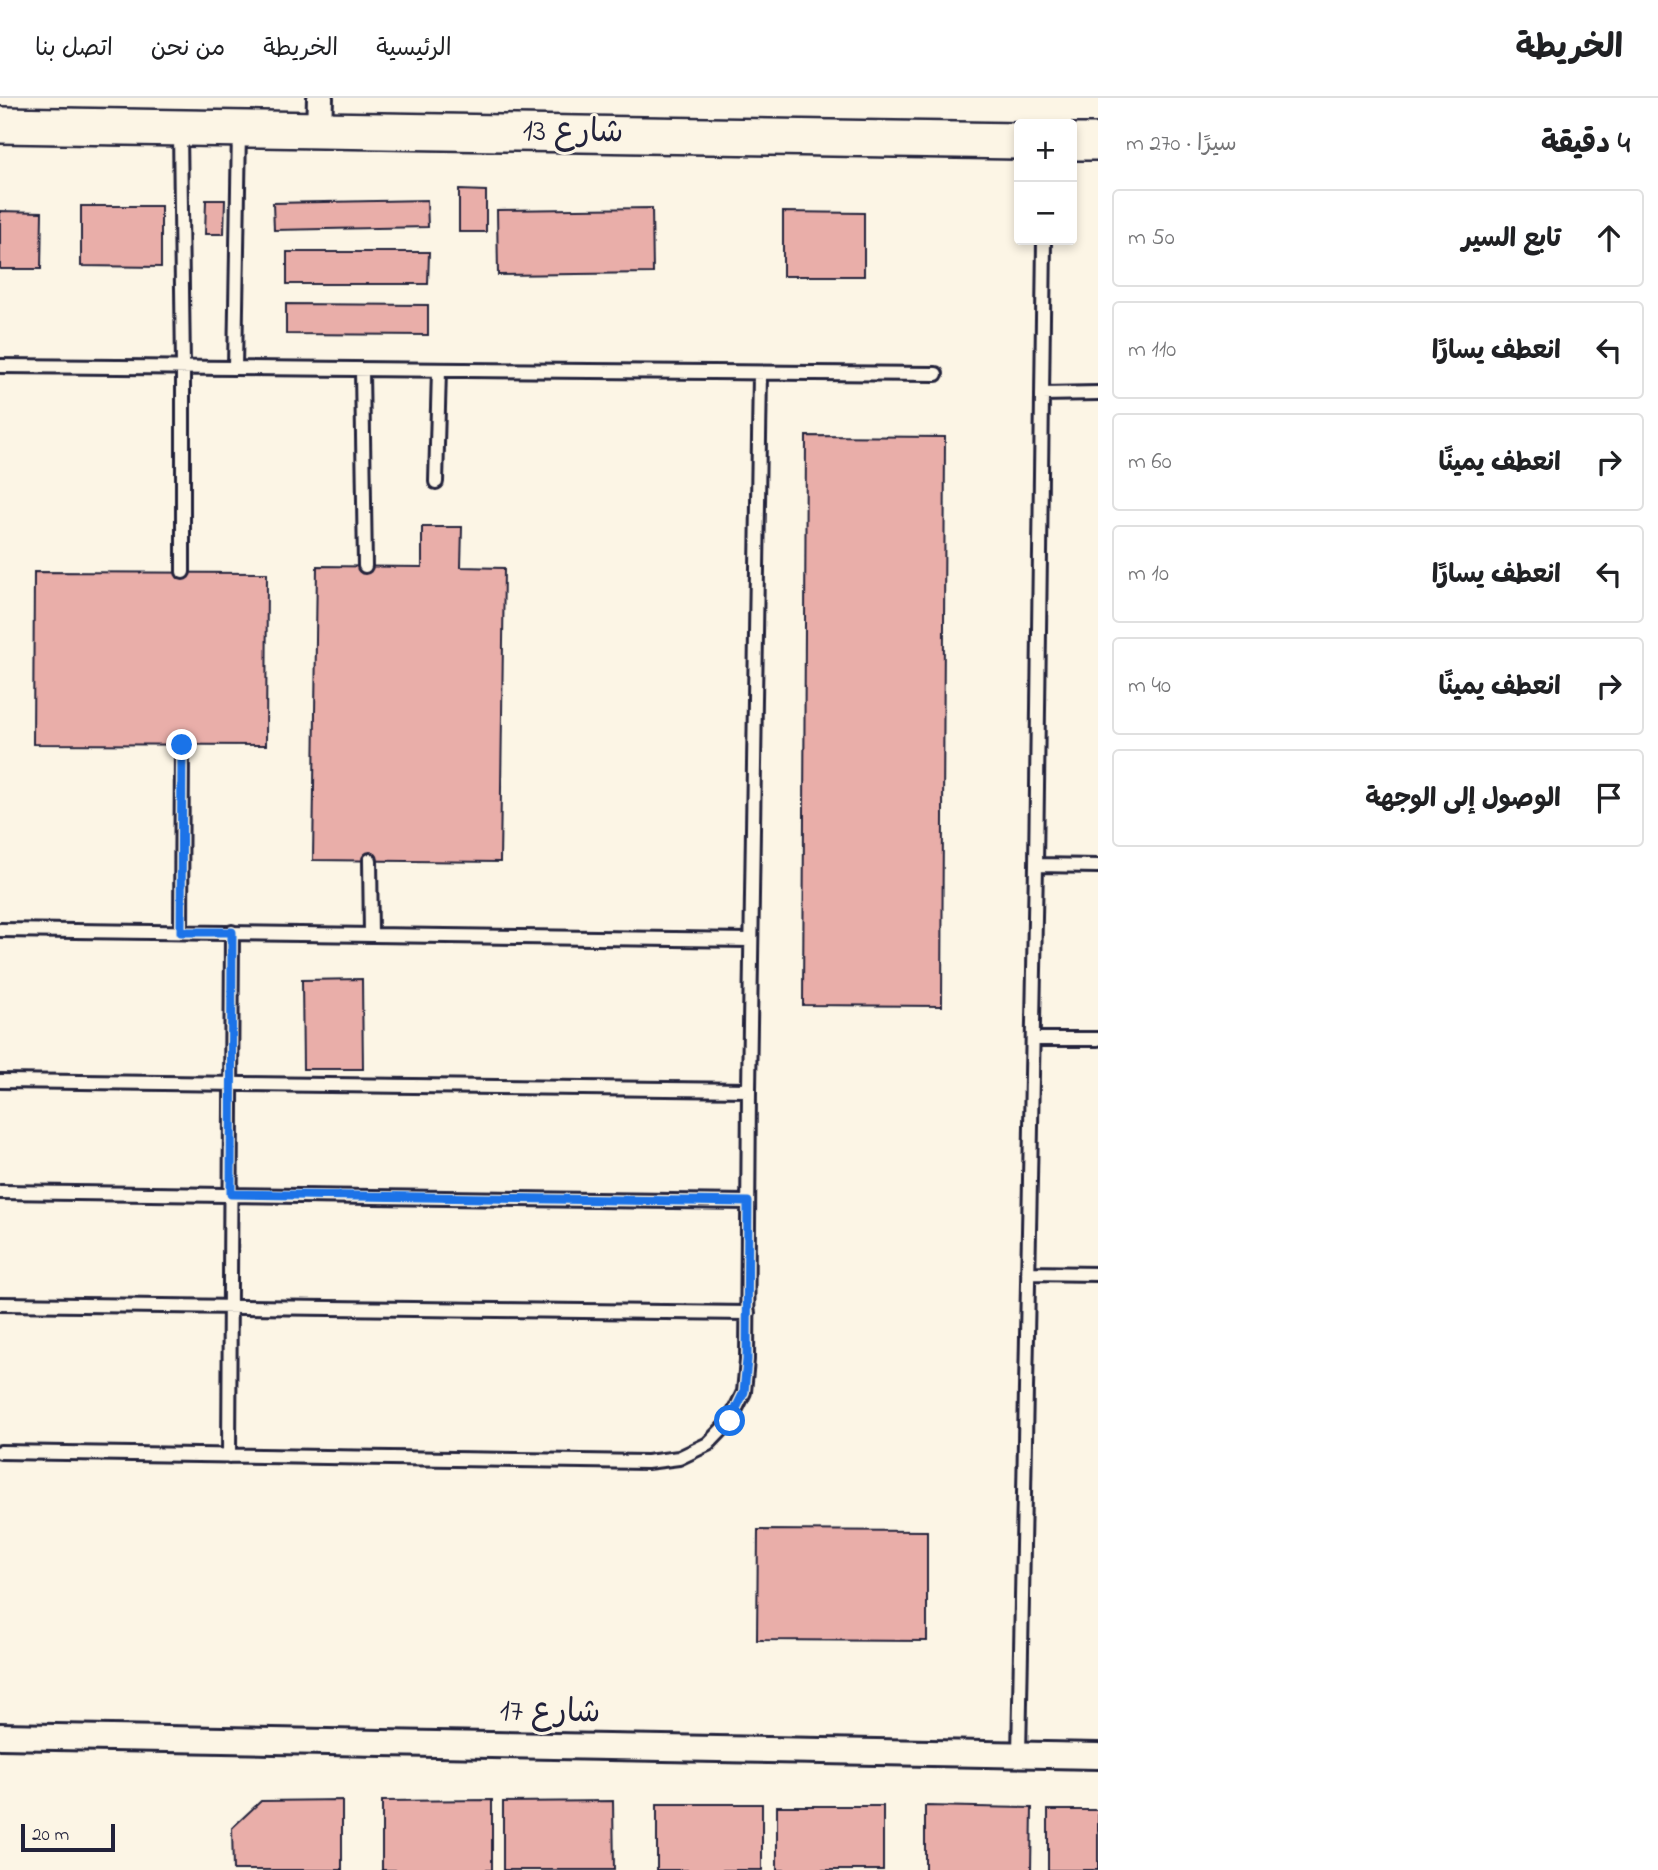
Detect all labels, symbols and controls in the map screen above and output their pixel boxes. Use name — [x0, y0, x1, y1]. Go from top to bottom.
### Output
text: الخريطة — [1516, 25, 1623, 73]
text: اتصل بنا — [35, 32, 113, 67]
text: من نحن — [151, 32, 225, 67]
text: الخريطة — [263, 32, 338, 67]
text: الرئيسية — [376, 32, 452, 67]
street label: شارع 13 — [522, 109, 624, 157]
map controls — [1014, 119, 1077, 245]
button: + — [1014, 119, 1077, 182]
text: 4 دقيقة — [1541, 123, 1630, 167]
text: سيرًا · 270 m — [1126, 128, 1237, 161]
button: − — [1014, 182, 1077, 245]
icon: ahead — [1590, 219, 1628, 257]
text: تابع السير — [1462, 221, 1561, 259]
text: 50 m — [1128, 222, 1175, 255]
icon: left — [1590, 331, 1628, 369]
text: انعطف يسارًا — [1432, 333, 1561, 371]
text: 110 m — [1128, 334, 1176, 367]
icon: right — [1590, 443, 1628, 481]
text: انعطف يمينًا — [1438, 445, 1561, 483]
text: 60 m — [1128, 446, 1172, 479]
icon: left — [1590, 555, 1628, 593]
text: انعطف يسارًا — [1432, 557, 1561, 595]
text: 10 m — [1128, 558, 1169, 591]
icon: right — [1590, 667, 1628, 705]
text: انعطف يمينًا — [1438, 669, 1561, 707]
text: 40 m — [1128, 670, 1171, 703]
route end — [166, 729, 197, 760]
icon: arrive — [1590, 779, 1628, 817]
text: الوصول إلى الوجهة — [1365, 781, 1561, 819]
route start — [714, 1405, 745, 1436]
street label: شارع 17 — [499, 1689, 601, 1737]
scale bar — [21, 1821, 116, 1853]
text: 20 m — [32, 1822, 69, 1849]

